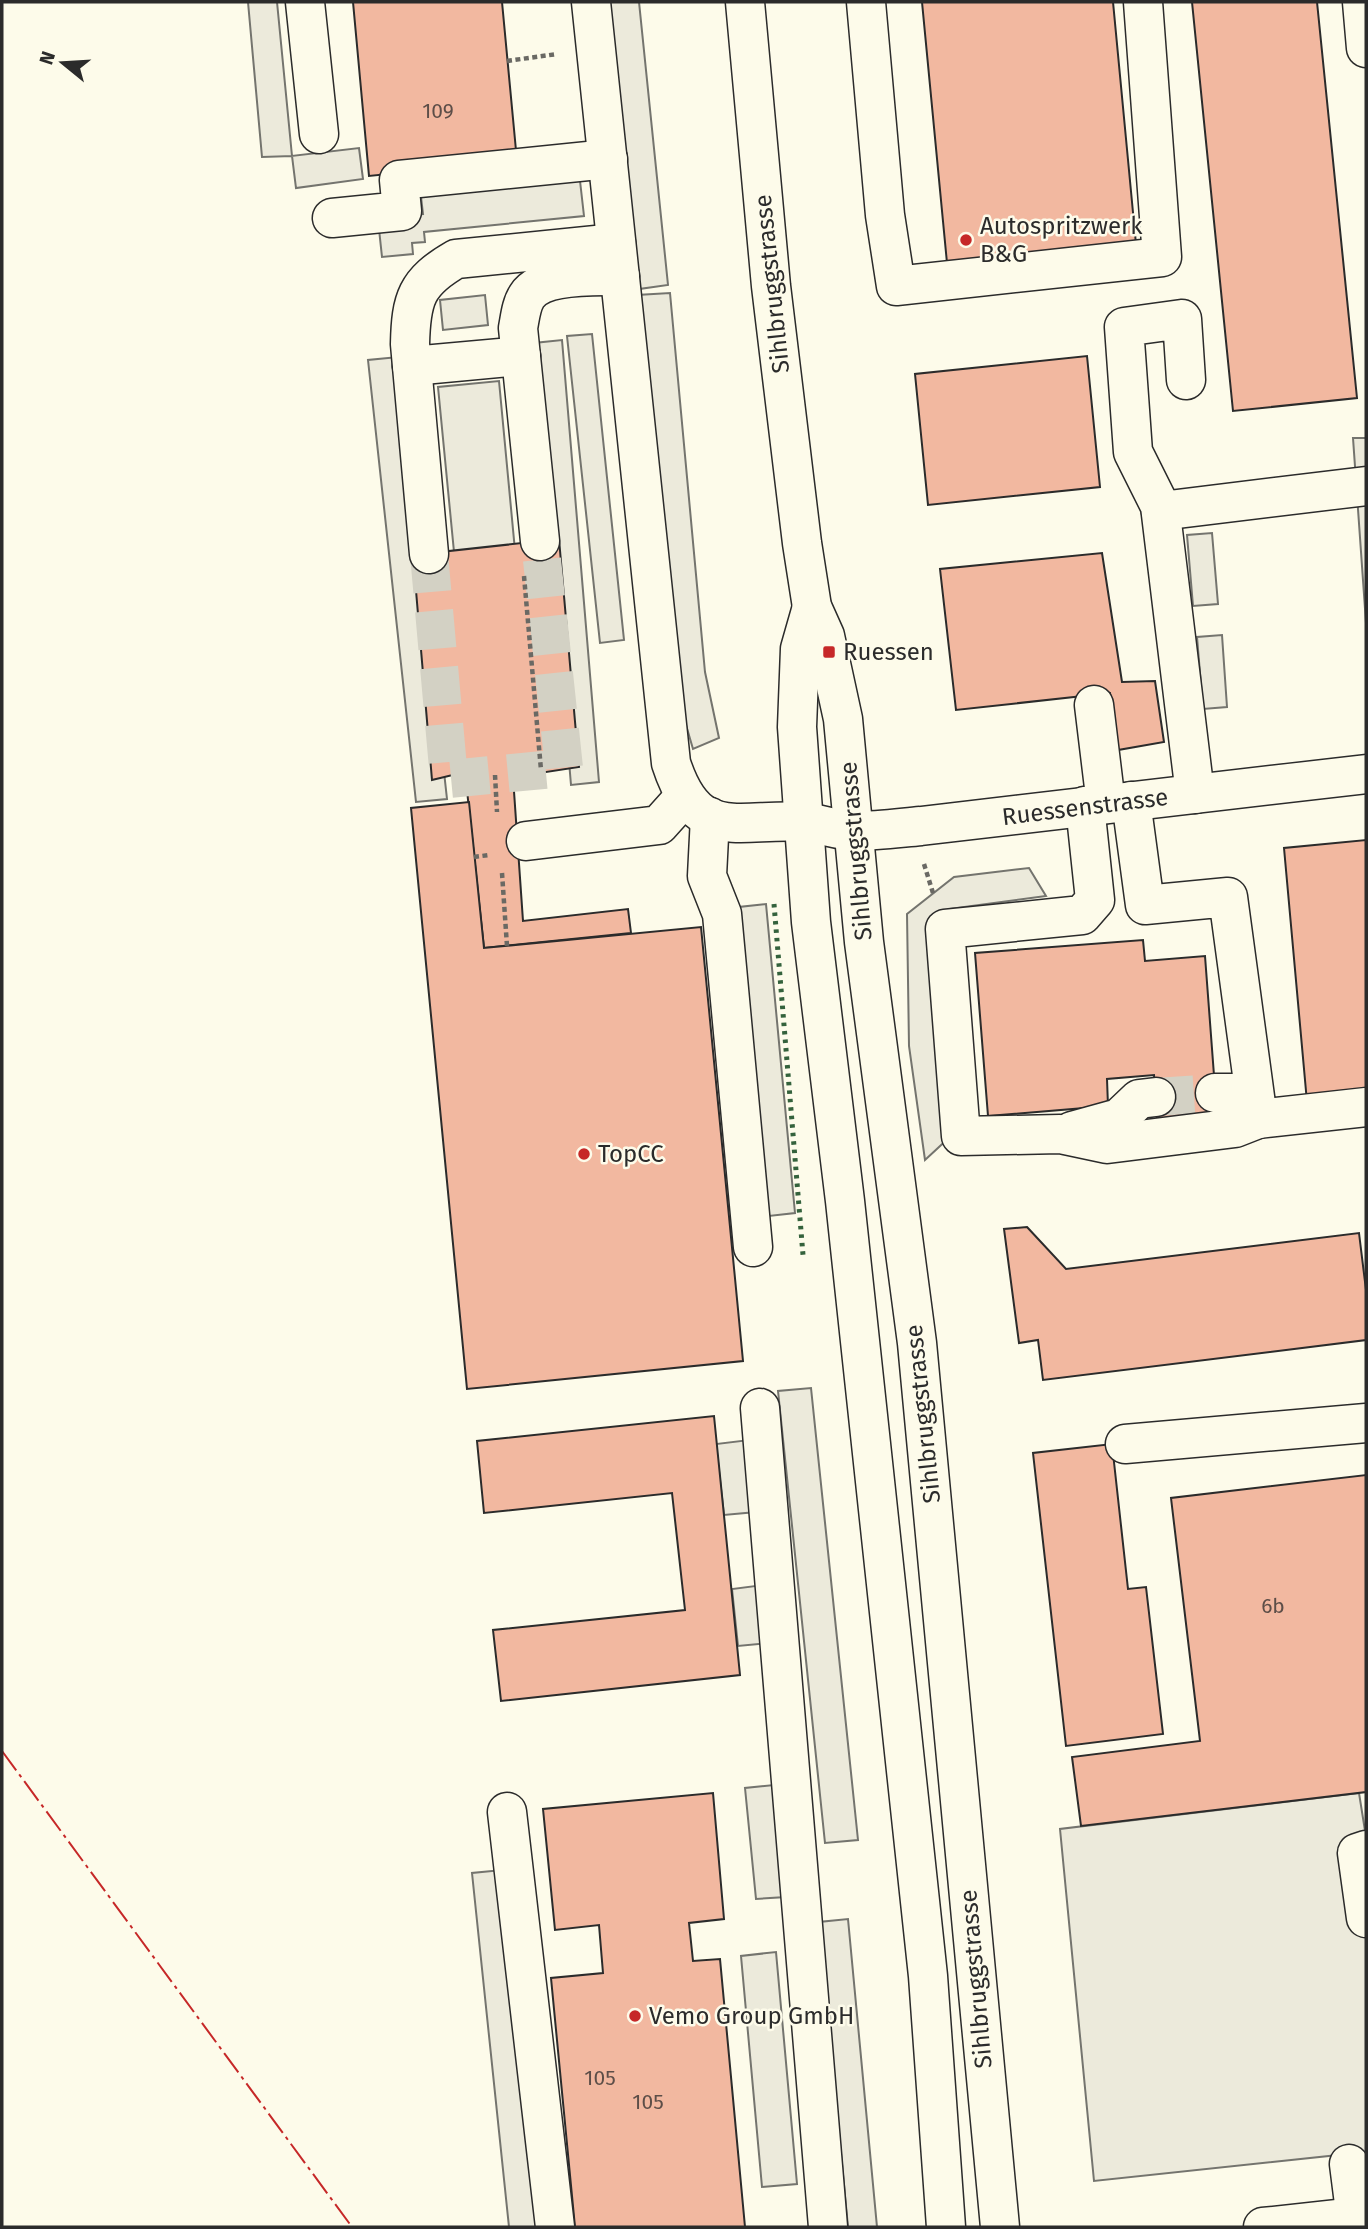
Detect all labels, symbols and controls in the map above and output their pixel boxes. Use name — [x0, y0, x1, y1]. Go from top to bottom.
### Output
north arrow — [28, 28, 98, 98]
text: N — [34, 48, 60, 67]
house number: 109 — [422, 98, 454, 124]
street label: Sihlbruggstrasse — [749, 193, 795, 375]
place label: Autospritzwerk B&G — [980, 212, 1143, 268]
marker: Autospritzwerk B&G — [958, 232, 974, 248]
place label: Ruessen — [843, 638, 934, 666]
marker: Ruessen — [821, 644, 837, 660]
street label: Sihlbruggstrasse — [834, 760, 878, 942]
street label: Ruessenstrasse — [1000, 783, 1170, 831]
place label: TopCC — [598, 1140, 664, 1168]
marker: TopCC — [576, 1146, 592, 1162]
street label: Sihlbruggstrasse — [900, 1323, 946, 1505]
house number: 6b — [1261, 1593, 1285, 1619]
street label: Sihlbruggstrasse — [954, 1888, 998, 2070]
place label: Vemo Group GmbH — [649, 2002, 854, 2030]
marker: Vemo Group GmbH — [627, 2008, 643, 2024]
house number: 105 — [584, 2065, 616, 2091]
house number: 105 — [632, 2089, 664, 2115]

